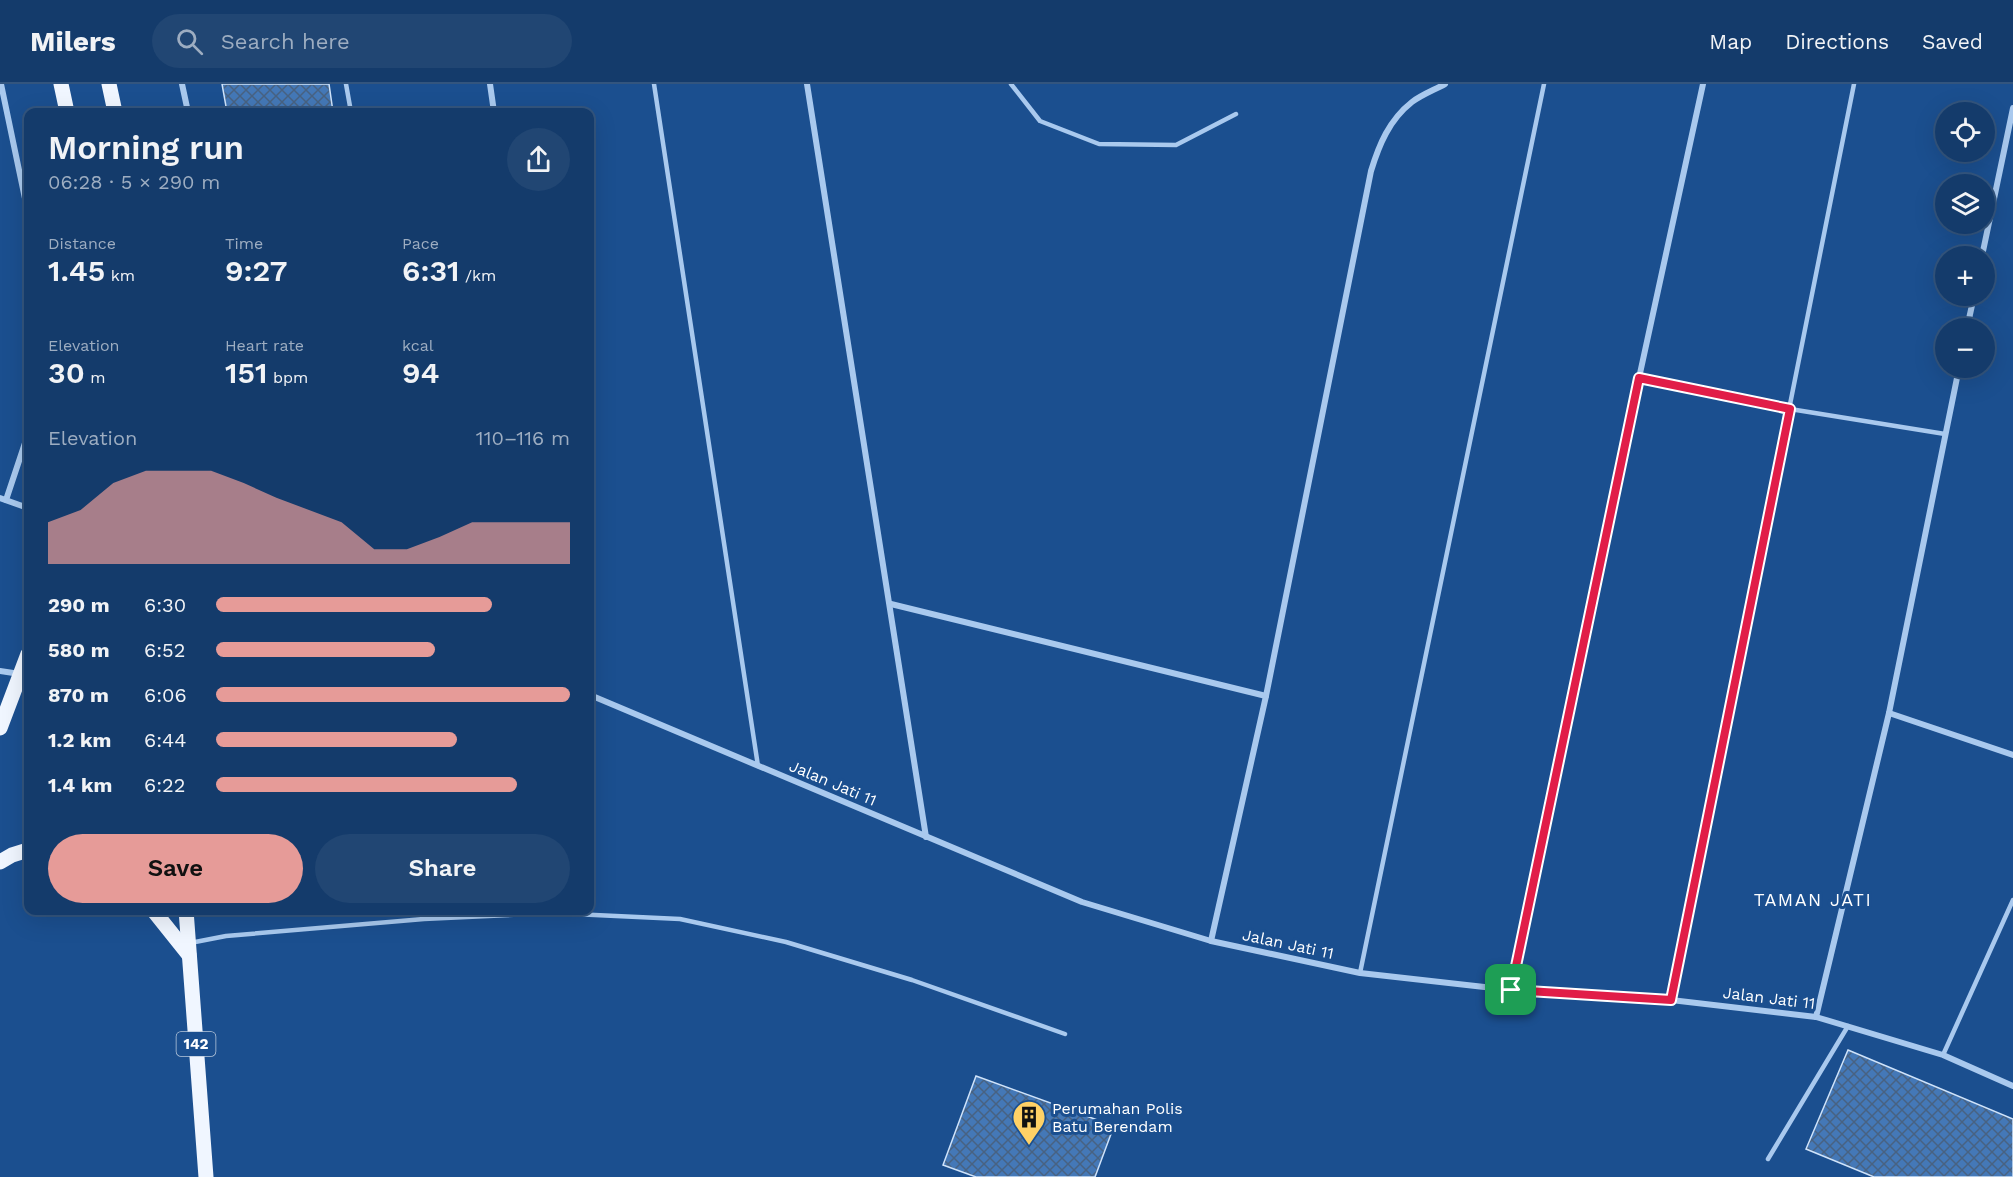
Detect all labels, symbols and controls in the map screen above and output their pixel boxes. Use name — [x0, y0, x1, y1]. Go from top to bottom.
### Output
search box — [152, 14, 572, 68]
text: Milers — [30, 25, 116, 58]
icon: search — [173, 25, 206, 58]
text: Search here — [221, 29, 350, 54]
text: Map — [1709, 29, 1752, 54]
text: Directions — [1785, 29, 1889, 54]
text: Saved — [1922, 29, 1983, 54]
map controls — [1935, 102, 1995, 378]
button: locate — [1935, 102, 1995, 162]
text: Morning run — [48, 128, 244, 167]
button: share — [507, 128, 570, 191]
text: 06:28 · 5 × 290 m — [48, 170, 220, 194]
button: layers — [1935, 174, 1995, 234]
text: Distance — [48, 234, 116, 253]
text: Time — [225, 234, 263, 253]
text: Pace — [402, 234, 439, 253]
button: + — [1935, 246, 1995, 306]
text: 1.45 — [48, 253, 105, 288]
text: 9:27 — [225, 253, 287, 288]
text: 6:31 — [402, 253, 460, 288]
text: km — [105, 266, 135, 285]
text: /km — [460, 266, 496, 285]
button: − — [1935, 318, 1995, 378]
text: Elevation — [48, 336, 119, 355]
text: Heart rate — [225, 336, 304, 355]
text: kcal — [402, 336, 434, 355]
text: 30 — [48, 355, 85, 390]
text: 151 — [225, 355, 267, 390]
text: 94 — [402, 355, 440, 390]
text: m — [85, 368, 105, 387]
text: bpm — [267, 368, 308, 387]
text: Elevation — [48, 426, 137, 450]
text: 110–116 m — [476, 426, 570, 450]
text: 290 m — [48, 593, 110, 617]
text: 6:30 — [144, 593, 186, 617]
text: 580 m — [48, 638, 110, 662]
text: 6:52 — [144, 638, 185, 662]
text: 870 m — [48, 683, 109, 707]
text: 6:06 — [144, 683, 187, 707]
text: 1.2 km — [48, 728, 111, 752]
text: 6:44 — [144, 728, 187, 752]
street label: Jalan Jati 11 — [787, 756, 879, 810]
text: 1.4 km — [48, 773, 112, 797]
text: 6:22 — [144, 773, 185, 797]
button: Save — [48, 834, 303, 903]
button: Share — [315, 834, 570, 903]
district label: TAMAN JATI — [1754, 889, 1872, 910]
street label: Jalan Jati 11 — [1241, 925, 1335, 963]
pin — [1485, 964, 1536, 1015]
icon: arrive — [1494, 973, 1527, 1006]
street label: Jalan Jati 11 — [1722, 983, 1816, 1013]
road number: 142 — [176, 1032, 216, 1056]
building icon: Perumahan Polis Batu Berendam — [1011, 1099, 1047, 1146]
place label: Perumahan Polis Batu Berendam — [1052, 1099, 1183, 1136]

